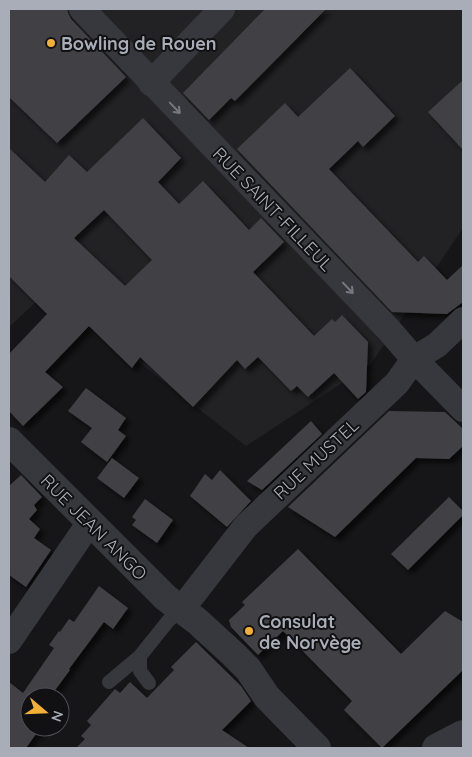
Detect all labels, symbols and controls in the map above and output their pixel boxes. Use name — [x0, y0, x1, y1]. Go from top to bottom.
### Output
place label: Bowling de Rouen — [61, 32, 217, 55]
marker: Bowling de Rouen — [45, 37, 57, 49]
one-way arrow — [169, 102, 181, 114]
street label: RUE SAINT-FILLEUL — [208, 142, 338, 276]
one-way arrow — [342, 282, 355, 294]
street label: RUE MUSTEL — [269, 413, 364, 504]
street label: RUE JEAN ANGO — [36, 469, 152, 585]
place label: Consulat de Norvège — [259, 610, 361, 654]
marker: Consulat de Norvège — [243, 625, 255, 637]
north arrow — [20, 687, 70, 737]
text: N — [47, 708, 67, 724]

